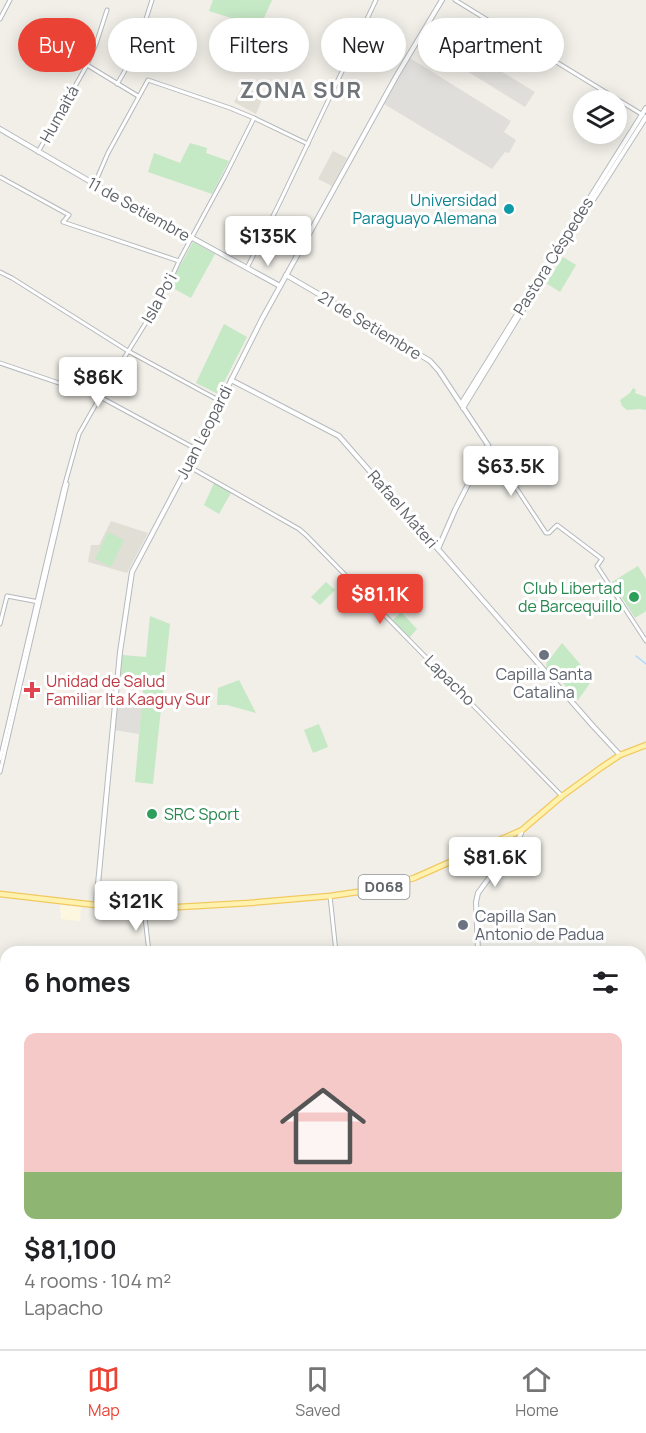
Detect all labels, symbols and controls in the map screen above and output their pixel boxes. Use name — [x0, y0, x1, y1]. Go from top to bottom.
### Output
chip: Buy — [18, 18, 96, 72]
chip: Rent — [108, 18, 197, 72]
chip: Filters — [209, 18, 309, 72]
chip: New — [321, 18, 406, 72]
chip: Apartment — [418, 18, 564, 72]
district label: ZONA SUR — [240, 75, 362, 105]
street label: Humaitá — [34, 82, 84, 146]
map controls — [573, 90, 627, 144]
button: layers — [573, 90, 627, 144]
street label: 11 de Setiembre — [84, 172, 194, 246]
place label: Universidad Paraguayo Alemana — [352, 189, 497, 229]
street label: Pastora Céspedes — [508, 193, 598, 319]
marker: Universidad Paraguayo Alemana — [502, 202, 516, 216]
pin: $135K — [226, 216, 310, 267]
text: $135K — [239, 222, 297, 249]
street label: Isla Po'i — [136, 269, 182, 327]
street label: 21 de Setiembre — [314, 285, 426, 365]
pin: $86K — [62, 357, 134, 408]
text: $86K — [73, 363, 123, 390]
street label: Juan Leopardi — [171, 381, 237, 483]
pin: $63.5K — [462, 446, 560, 497]
text: $63.5K — [477, 452, 545, 479]
street label: Rafael Materi — [363, 465, 443, 553]
pin: $81.1K — [331, 574, 429, 625]
place label: Club Libertad de Barcequillo — [518, 577, 622, 617]
text: $81.1K — [351, 580, 409, 607]
marker: Club Libertad de Barcequillo — [627, 590, 641, 604]
marker: Capilla Santa Catalina — [537, 648, 551, 662]
street label: Lapacho — [420, 650, 480, 710]
place label: Capilla Santa Catalina — [496, 663, 592, 703]
place label: Unidad de Salud Familiar Ita Kaaguy Sur — [46, 670, 211, 710]
marker: Unidad de Salud Familiar Ita Kaaguy Sur — [23, 681, 41, 699]
place label: SRC Sport — [164, 803, 239, 825]
marker: SRC Sport — [145, 807, 159, 821]
pin: $81.6K — [446, 837, 544, 888]
text: $81.6K — [463, 843, 527, 870]
road number: D068 — [358, 875, 410, 899]
pin: $121K — [94, 881, 178, 932]
text: $121K — [109, 887, 163, 914]
place label: Capilla San Antonio de Padua — [475, 905, 604, 945]
marker: Capilla San Antonio de Padua — [456, 918, 470, 932]
text: 6 homes — [24, 964, 131, 1000]
icon: filters — [589, 966, 622, 999]
icon: home — [269, 1072, 377, 1180]
text: $81,100 — [24, 1231, 117, 1267]
text: 4 rooms · 104 m² — [24, 1267, 171, 1294]
text: Lapacho — [24, 1294, 103, 1321]
tab: Map — [87, 1363, 120, 1421]
tab: Saved — [295, 1363, 340, 1421]
tab: Home — [515, 1363, 559, 1421]

